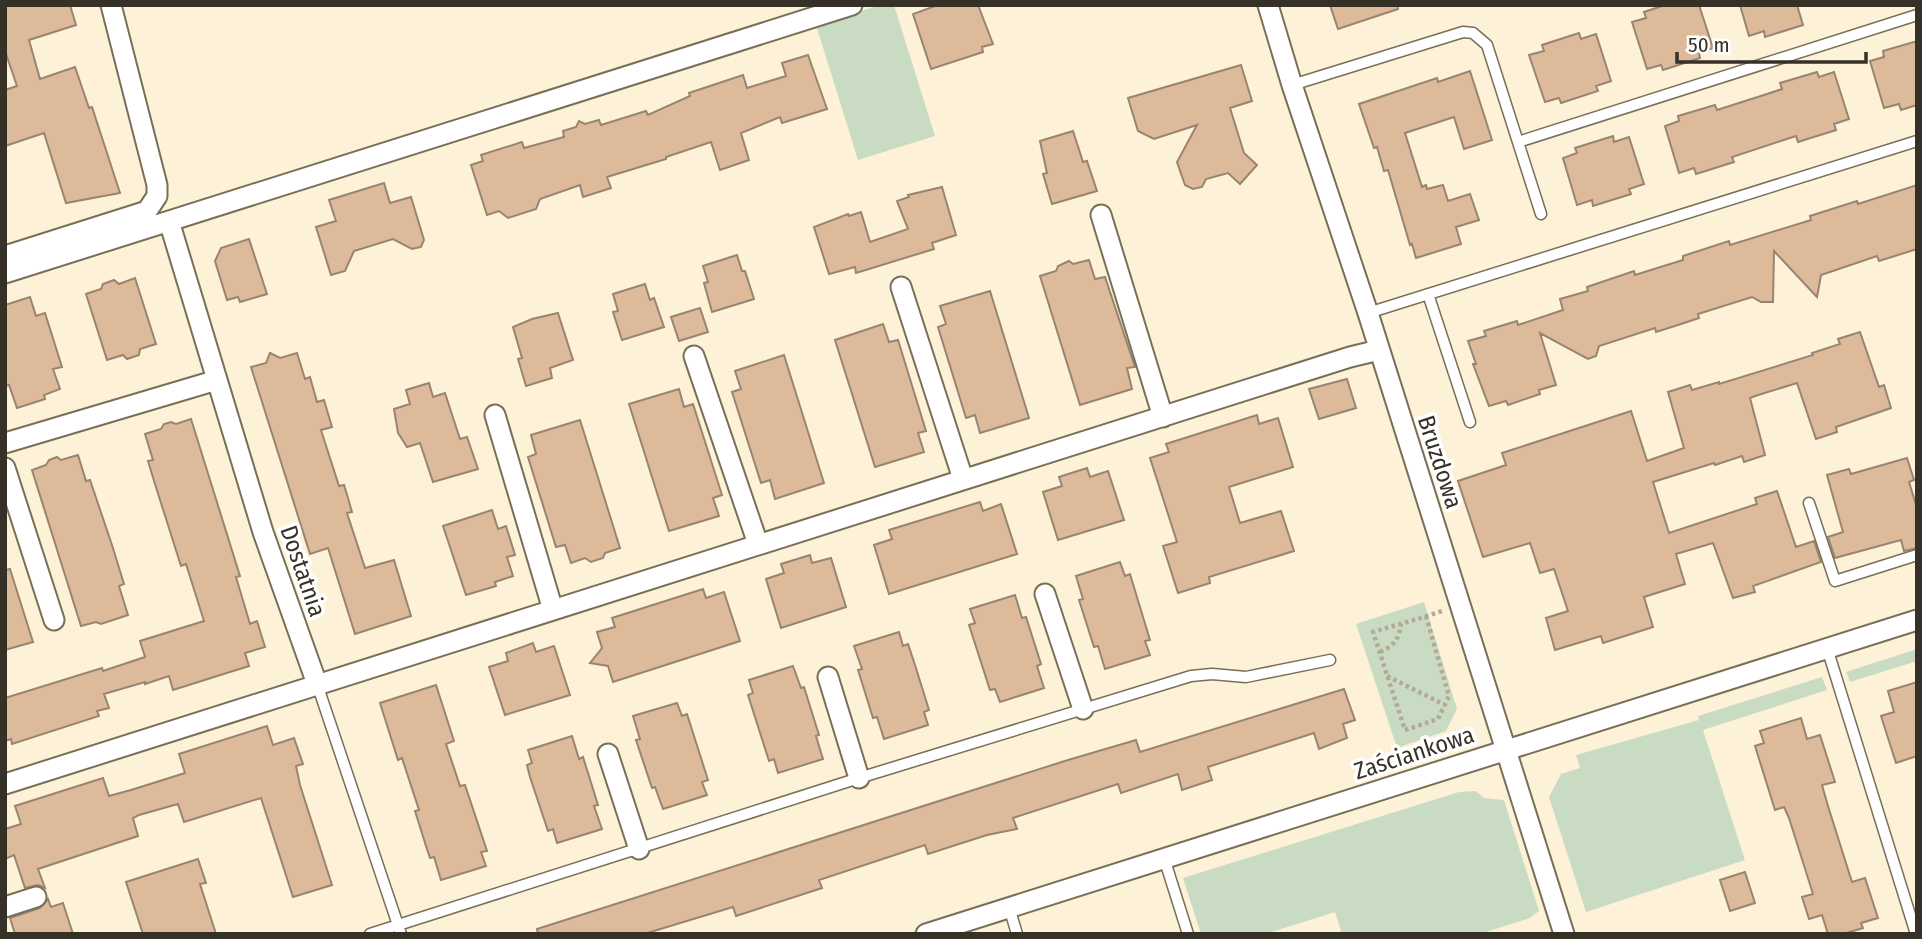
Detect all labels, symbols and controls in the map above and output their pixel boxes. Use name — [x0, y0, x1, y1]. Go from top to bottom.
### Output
scale bar — [1677, 21, 1866, 65]
text: 50 m — [1688, 32, 1730, 58]
street label: Bruzdowa — [1412, 412, 1468, 512]
street label: Dostatnia — [274, 522, 332, 620]
street label: Zaściankowa — [1351, 720, 1477, 786]

